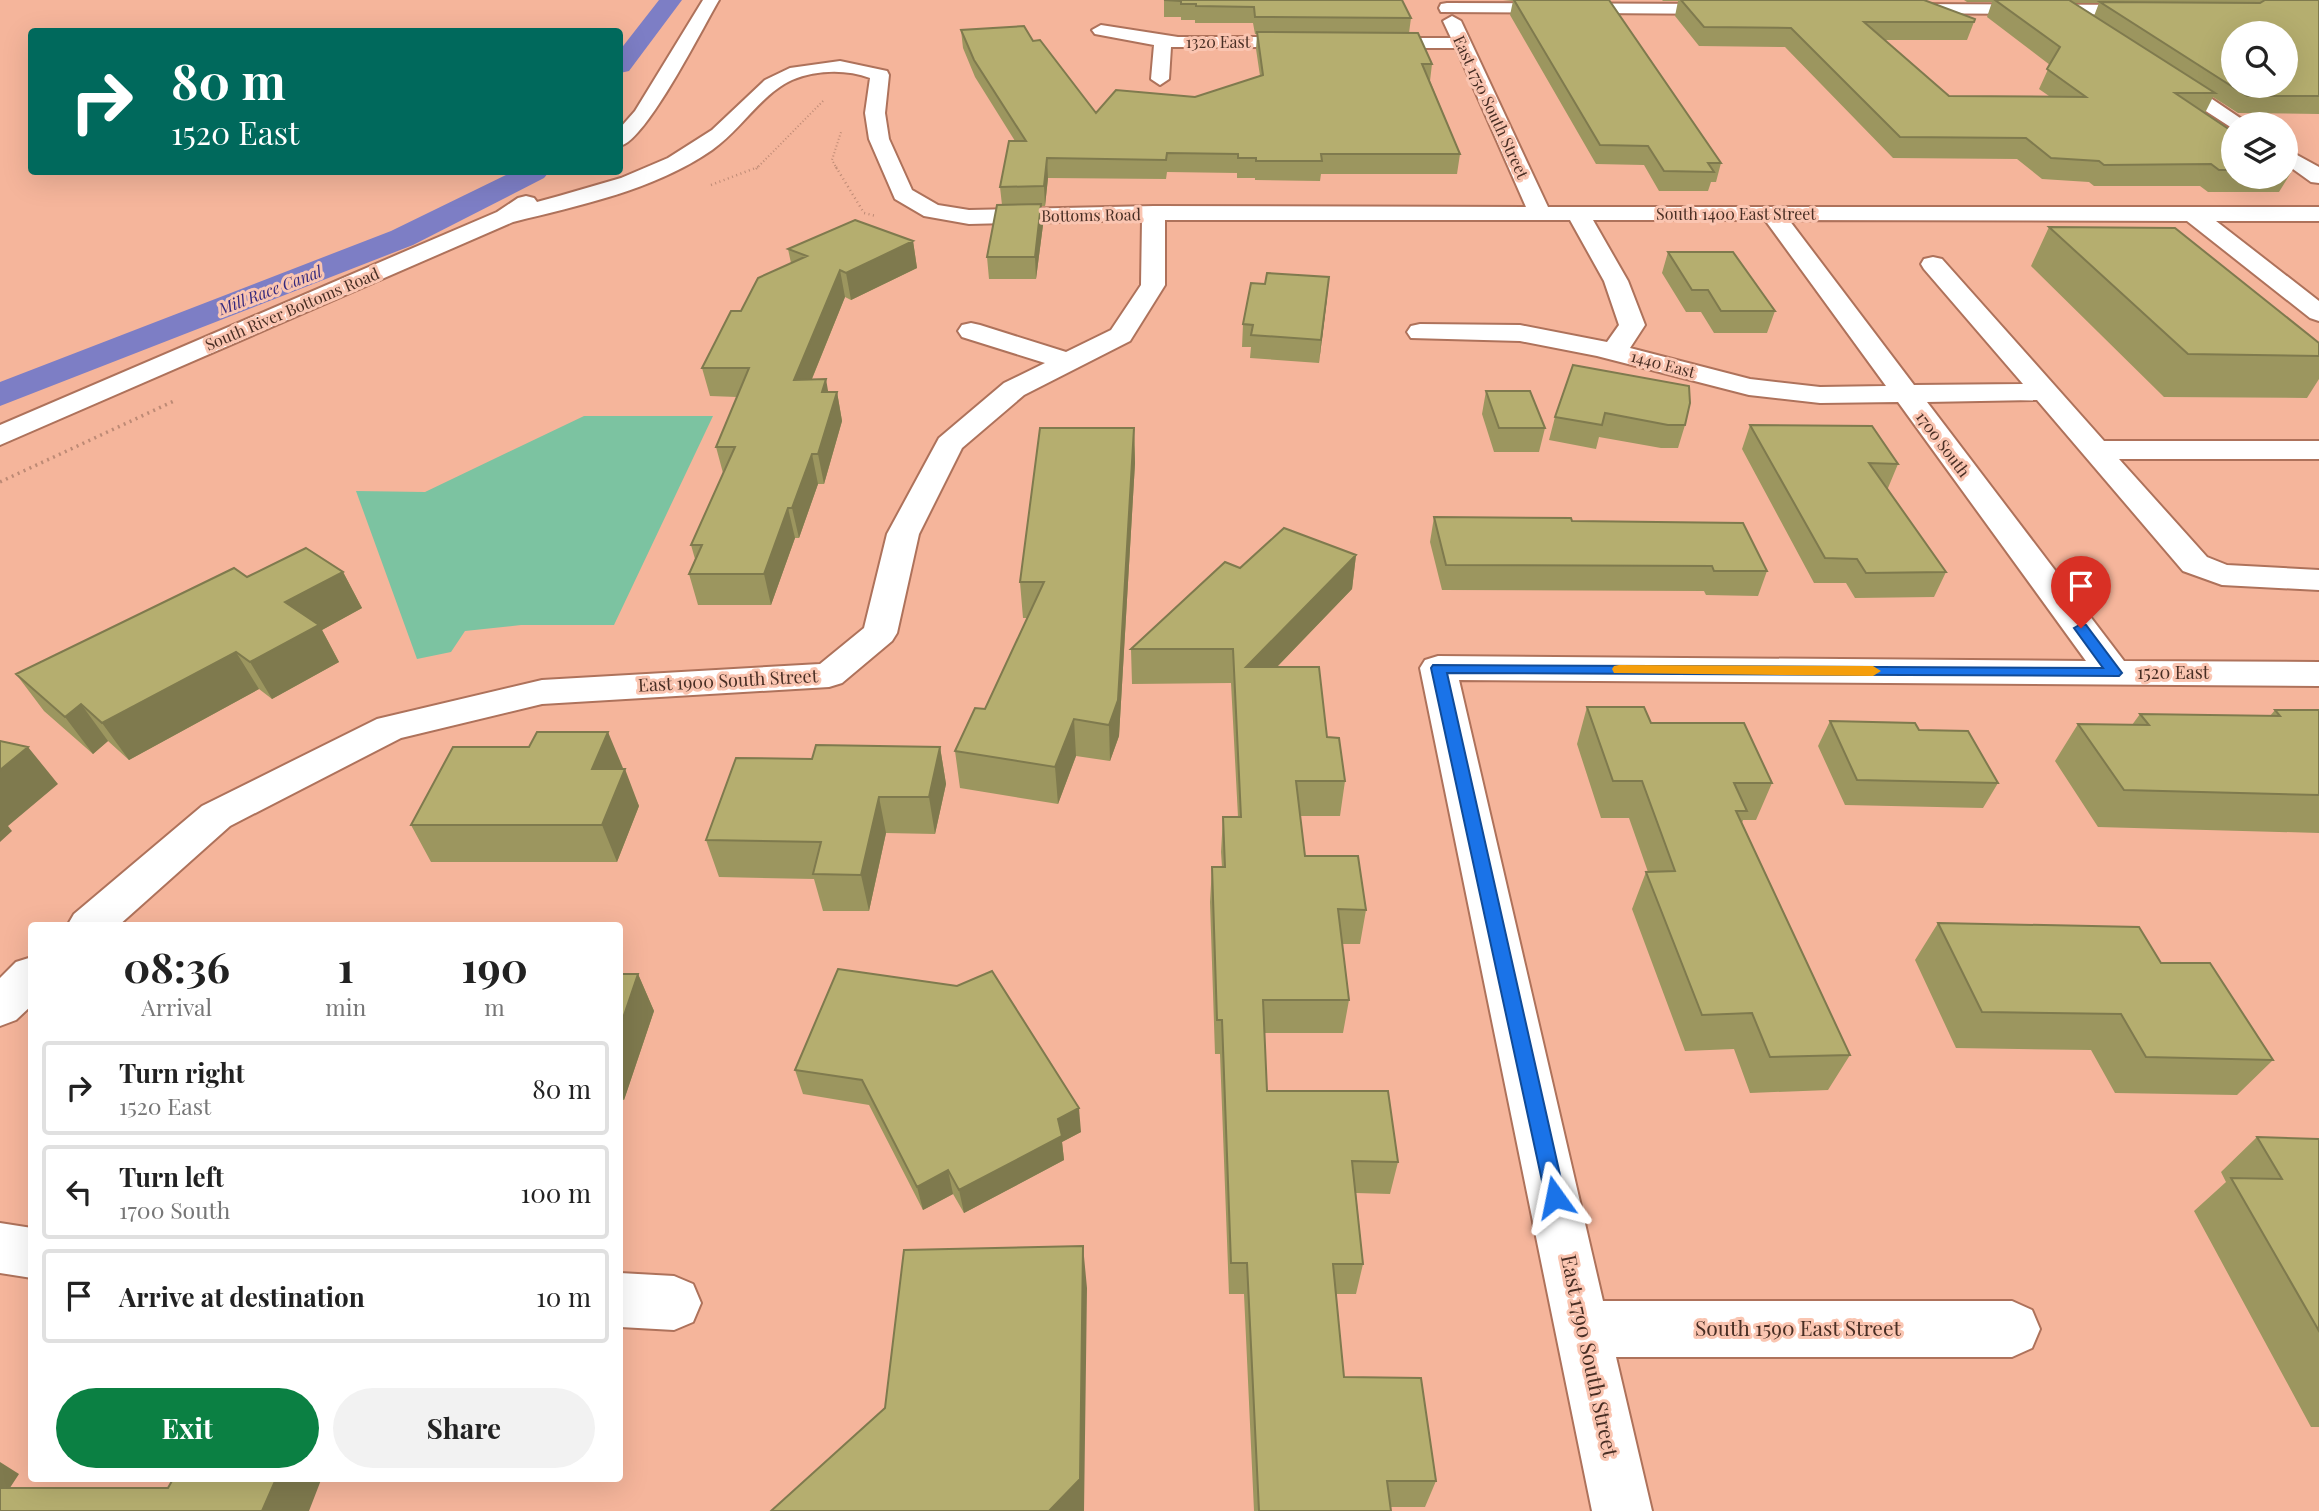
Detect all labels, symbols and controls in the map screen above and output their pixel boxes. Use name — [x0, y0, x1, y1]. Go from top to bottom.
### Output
map controls — [2221, 21, 2298, 189]
button: search — [2221, 21, 2298, 98]
street label: 1320 East — [1186, 31, 1251, 52]
street label: East 1750 South Street — [1449, 32, 1534, 182]
text: 80 m — [171, 47, 286, 112]
icon: right — [56, 56, 147, 147]
text: 1520 East — [171, 110, 299, 153]
button: layers — [2221, 112, 2298, 189]
street label: Bottoms Road — [1041, 203, 1141, 226]
street label: South 1400 East Street — [1656, 203, 1816, 224]
water label: Mill Race Canal — [214, 260, 325, 319]
street label: South River Bottoms Road — [201, 262, 382, 355]
street label: 1440 East — [1629, 345, 1698, 382]
street label: 1700 South — [1912, 406, 1975, 481]
pin — [2051, 556, 2111, 628]
icon: arrive — [2062, 567, 2100, 605]
street label: 1520 East — [2137, 660, 2210, 684]
street label: East 1900 South Street — [637, 663, 819, 697]
text: 08:36 — [123, 938, 230, 994]
text: 1 — [338, 938, 354, 994]
text: 190 — [461, 938, 528, 994]
text: Arrival — [141, 991, 212, 1022]
text: min — [325, 991, 366, 1022]
text: m — [484, 991, 505, 1022]
text: Turn right — [119, 1055, 245, 1090]
icon: right — [60, 1069, 98, 1107]
text: 80 m — [532, 1071, 591, 1106]
text: 1520 East — [119, 1090, 211, 1121]
text: Turn left — [119, 1159, 224, 1194]
position arrow — [1518, 1160, 1592, 1234]
icon: left — [60, 1173, 98, 1211]
text: 100 m — [521, 1175, 591, 1210]
text: 1700 South — [119, 1194, 230, 1225]
street label: East 1790 South Street — [1556, 1252, 1626, 1460]
icon: arrive — [60, 1277, 98, 1315]
text: Arrive at destination — [119, 1279, 365, 1314]
text: 10 m — [536, 1279, 591, 1314]
street label: South 1590 East Street — [1695, 1313, 1902, 1341]
button: Exit — [56, 1388, 319, 1468]
button: Share — [333, 1388, 595, 1468]

